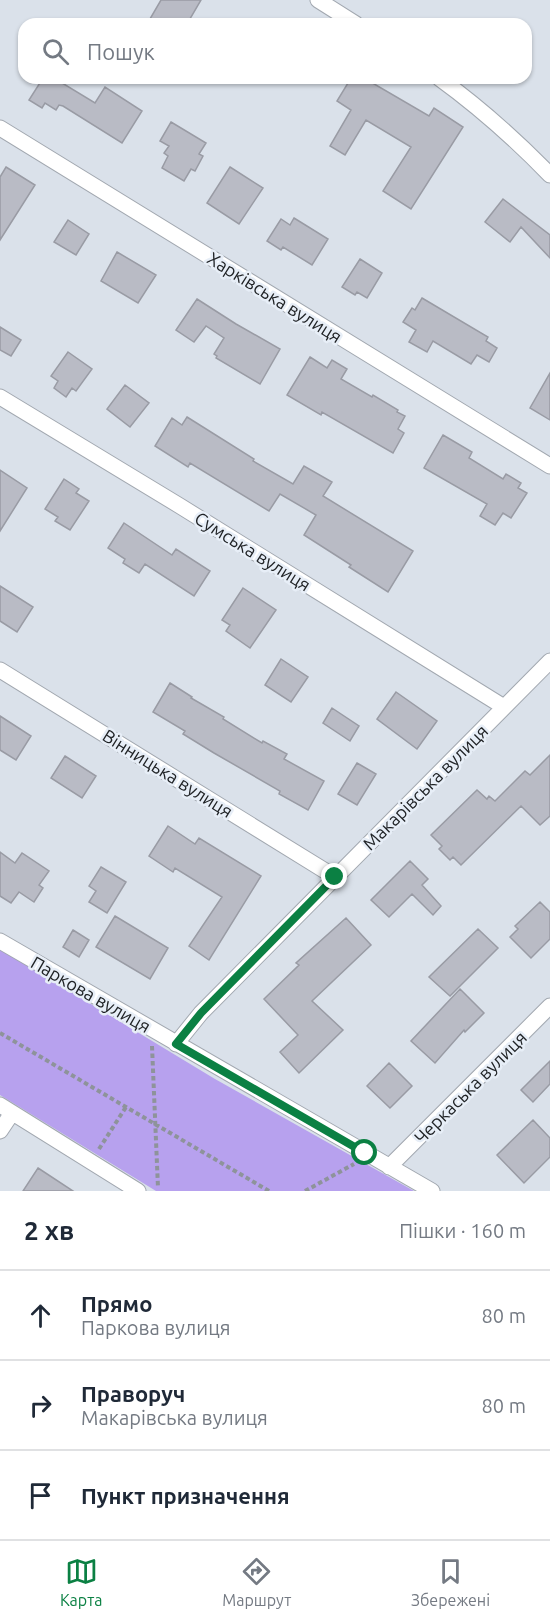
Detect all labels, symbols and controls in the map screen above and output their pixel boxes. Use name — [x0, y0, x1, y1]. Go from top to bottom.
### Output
search box — [18, 18, 532, 84]
icon: search — [39, 35, 72, 68]
text: Пошук — [87, 39, 155, 64]
street label: Харківська вулиця — [204, 248, 346, 346]
street label: Сумська вулиця — [191, 507, 315, 595]
street label: Макарівська вулиця — [358, 720, 492, 854]
street label: Вінницька вулиця — [99, 725, 237, 821]
route end — [321, 863, 347, 889]
street label: Паркова вулиця — [28, 952, 154, 1036]
street label: Черкаська вулиця — [410, 1027, 530, 1147]
route start — [351, 1139, 377, 1165]
text: 2 хв — [24, 1216, 74, 1245]
text: Пішки · 160 m — [399, 1219, 526, 1242]
text: Прямо — [81, 1291, 152, 1316]
icon: ahead — [24, 1299, 57, 1332]
text: 80 m — [482, 1304, 526, 1327]
text: Паркова вулиця — [81, 1316, 231, 1339]
text: Праворуч — [81, 1381, 185, 1406]
icon: right — [24, 1389, 57, 1422]
text: 80 m — [482, 1394, 526, 1417]
text: Макарівська вулиця — [81, 1406, 268, 1429]
icon: arrive — [24, 1479, 57, 1512]
text: Пункт призначення — [81, 1483, 290, 1508]
tab: Карта — [60, 1555, 103, 1609]
tab: Маршрут — [222, 1555, 291, 1609]
tab: Збережені — [411, 1555, 490, 1609]

